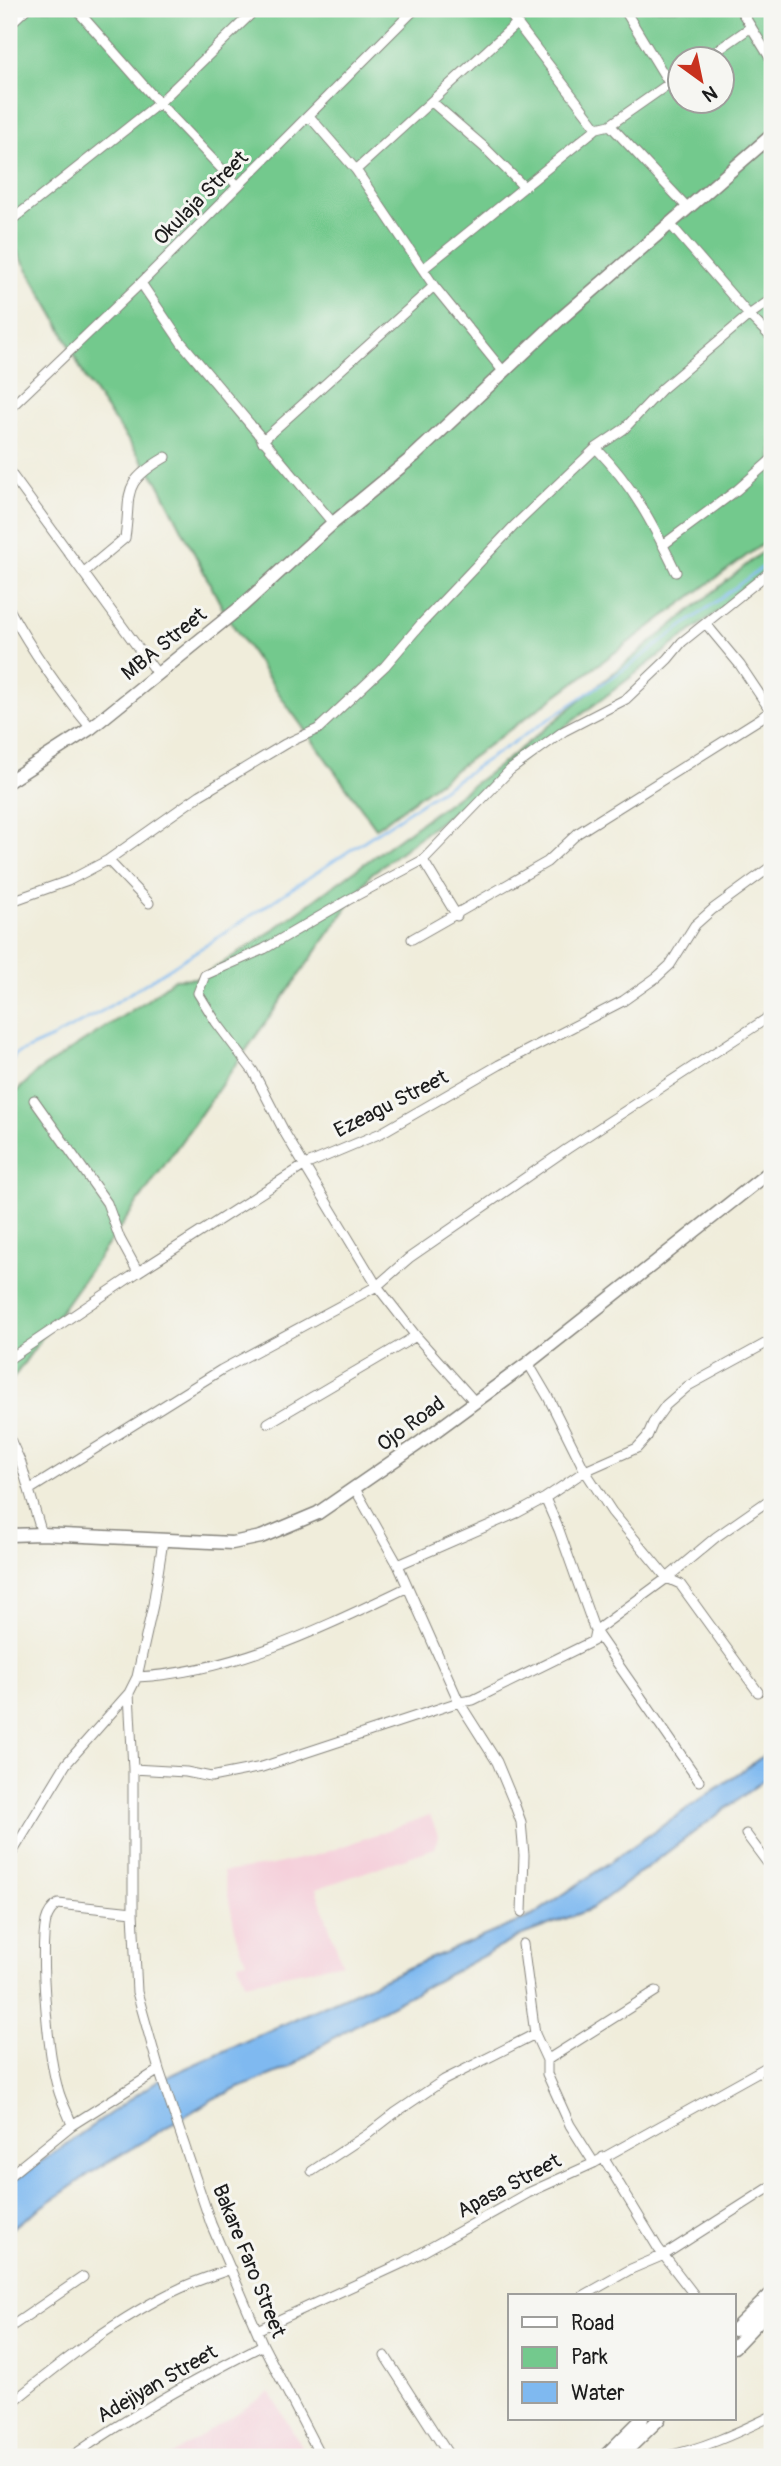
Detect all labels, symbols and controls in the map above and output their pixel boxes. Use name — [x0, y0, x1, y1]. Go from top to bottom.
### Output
north arrow — [666, 46, 736, 116]
text: N — [698, 80, 722, 107]
street label: Okulaja Street — [148, 144, 255, 251]
street label: MBA Street — [116, 601, 213, 687]
street label: Ezeagu Street — [329, 1063, 453, 1144]
street label: Ojo Road — [372, 1390, 450, 1458]
street label: Apasa Street — [452, 2147, 566, 2225]
street label: Bakare Faro Street — [206, 2180, 292, 2342]
legend — [508, 2294, 736, 2420]
text: Road — [571, 2310, 615, 2337]
street label: Adejiyan Street — [92, 2338, 222, 2429]
text: Park — [571, 2344, 608, 2371]
text: Water — [571, 2380, 625, 2407]

